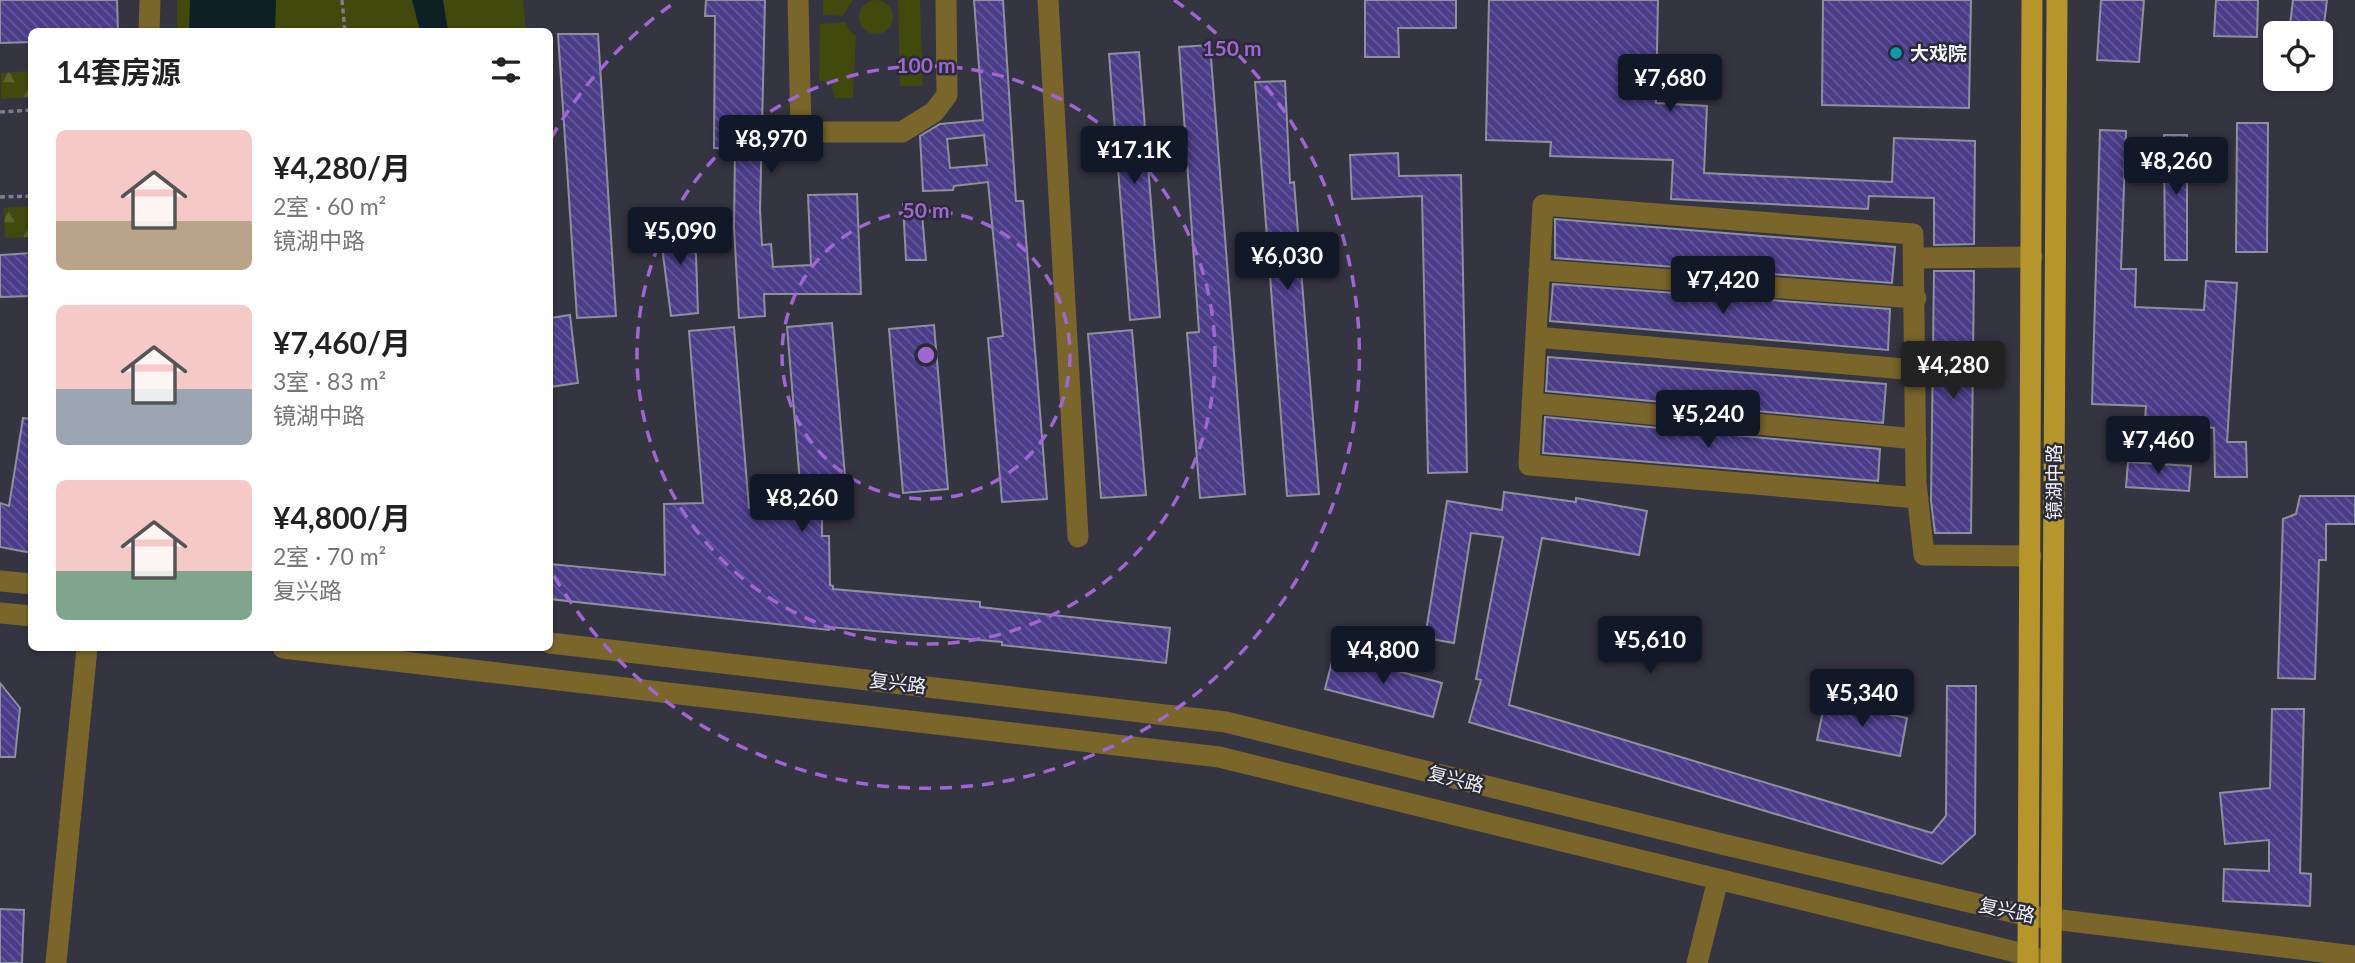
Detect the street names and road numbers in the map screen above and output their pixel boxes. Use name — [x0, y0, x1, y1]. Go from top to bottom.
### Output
street label: 镜湖中路 — [2042, 444, 2065, 520]
street label: 复兴路 — [868, 668, 928, 697]
street label: 复兴路 — [1426, 760, 1487, 797]
street label: 复兴路 — [1977, 892, 2037, 927]

